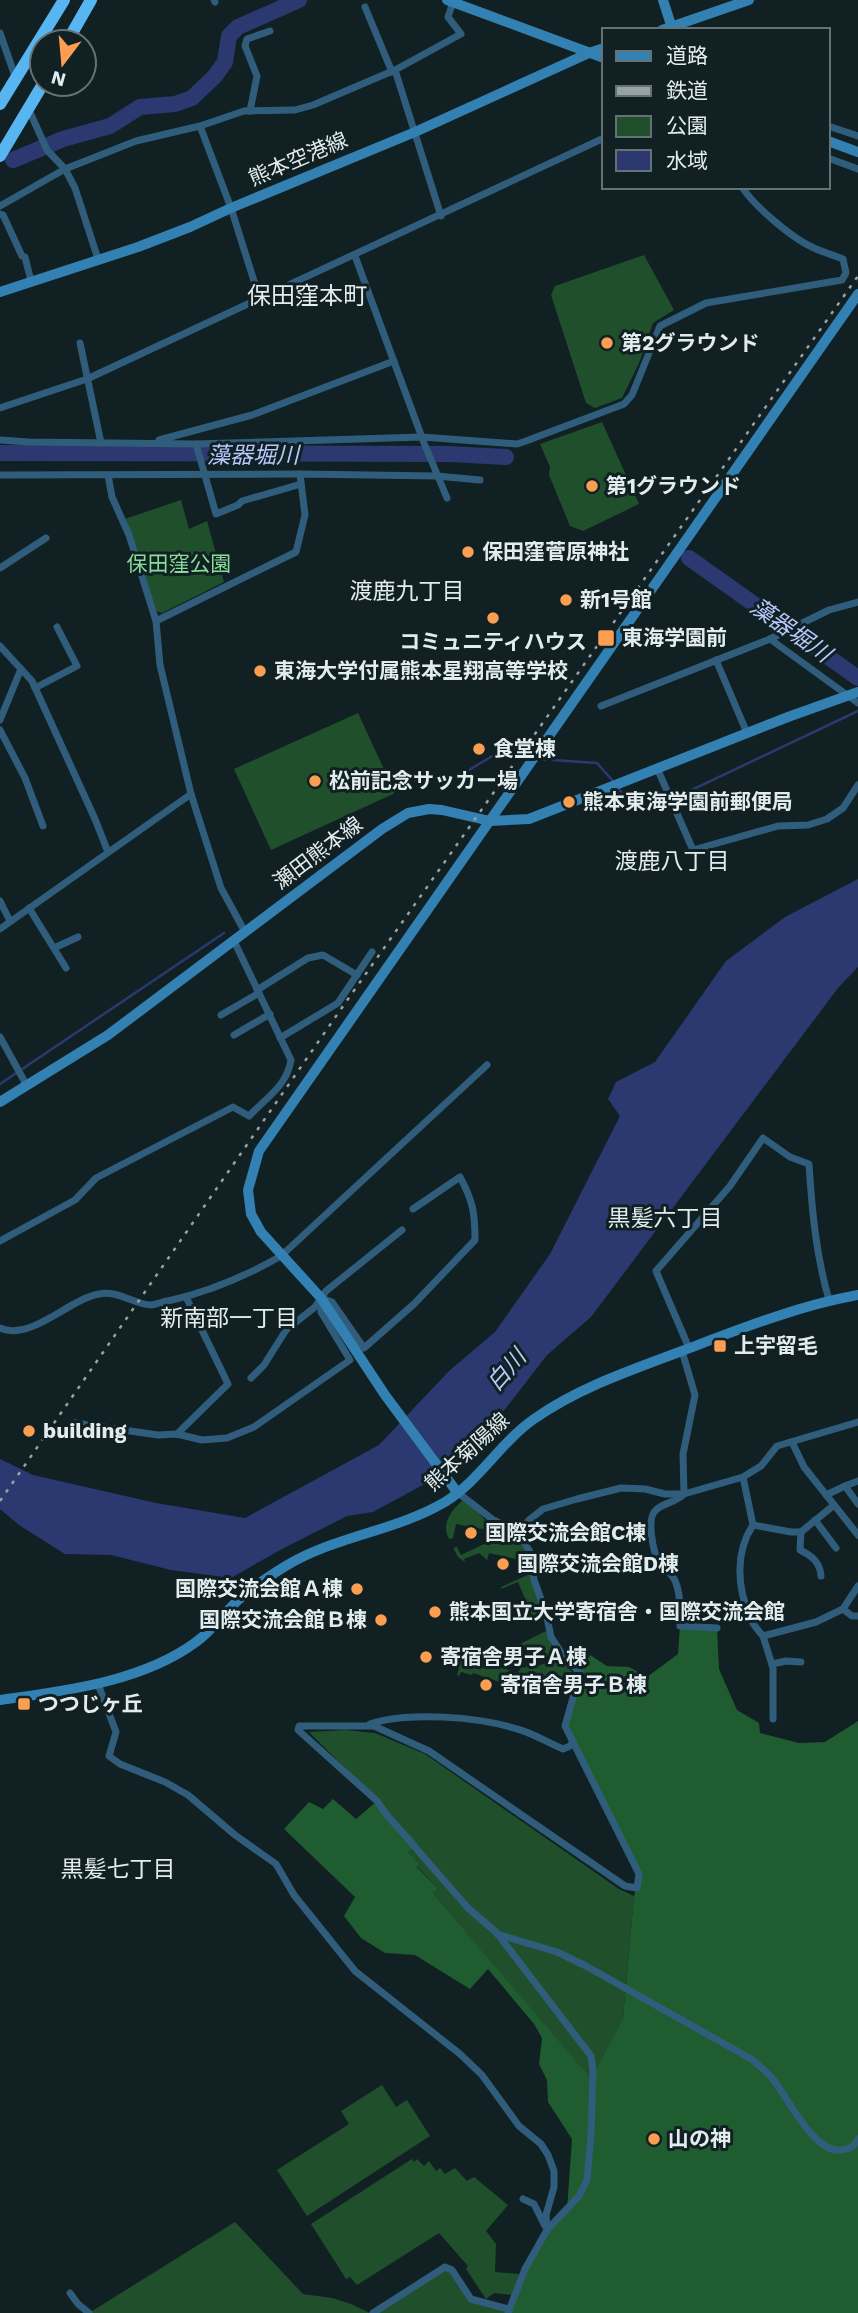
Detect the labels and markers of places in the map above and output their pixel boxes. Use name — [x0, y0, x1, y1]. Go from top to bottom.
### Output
place label: 第2グラウンド — [621, 330, 760, 355]
marker: 第2グラウンド — [599, 335, 615, 351]
place label: 第1グラウンド — [606, 473, 741, 498]
marker: 第1グラウンド — [584, 478, 600, 494]
place label: 保田窪菅原神社 — [482, 539, 629, 564]
marker: 保田窪菅原神社 — [460, 544, 476, 560]
place label: 新1号館 — [580, 587, 652, 612]
marker: 新1号館 — [558, 592, 574, 608]
marker: コミュニティハウス — [485, 610, 501, 626]
place label: 東海学園前 — [622, 625, 727, 650]
marker: 東海学園前 — [596, 628, 616, 648]
place label: コミュニティハウス — [399, 629, 587, 654]
place label: 東海大学付属熊本星翔高等学校 — [274, 658, 568, 683]
marker: 東海大学付属熊本星翔高等学校 — [252, 663, 268, 679]
place label: 食堂棟 — [493, 736, 556, 761]
marker: 食堂棟 — [471, 741, 487, 757]
place label: 松前記念サッカー場 — [329, 768, 518, 793]
marker: 松前記念サッカー場 — [307, 773, 323, 789]
place label: 熊本東海学園前郵便局 — [583, 789, 793, 814]
marker: 熊本東海学園前郵便局 — [561, 794, 577, 810]
place label: 上宇留毛 — [734, 1333, 818, 1358]
marker: 上宇留毛 — [712, 1338, 728, 1354]
place label: building — [43, 1418, 126, 1443]
marker: building — [21, 1423, 37, 1439]
place label: 国際交流会館C棟 — [485, 1520, 646, 1545]
marker: 国際交流会館C棟 — [463, 1525, 479, 1541]
place label: 国際交流会館D棟 — [517, 1551, 679, 1576]
marker: 国際交流会館D棟 — [495, 1556, 511, 1572]
place label: 国際交流会館Ａ棟 — [175, 1576, 343, 1601]
marker: 国際交流会館Ａ棟 — [349, 1581, 365, 1597]
place label: 熊本国立大学寄宿舎・国際交流会館 — [449, 1599, 785, 1624]
marker: 熊本国立大学寄宿舎・国際交流会館 — [427, 1604, 443, 1620]
place label: 国際交流会館Ｂ棟 — [199, 1607, 367, 1632]
marker: 国際交流会館Ｂ棟 — [373, 1612, 389, 1628]
place label: 寄宿舎男子Ａ棟 — [440, 1644, 587, 1669]
marker: 寄宿舎男子Ａ棟 — [418, 1649, 434, 1665]
place label: 寄宿舎男子Ｂ棟 — [500, 1672, 647, 1697]
marker: 寄宿舎男子Ｂ棟 — [478, 1677, 494, 1693]
place label: つつじヶ丘 — [38, 1691, 143, 1716]
marker: つつじヶ丘 — [16, 1696, 32, 1712]
place label: 山の神 — [668, 2126, 731, 2151]
marker: 山の神 — [646, 2131, 662, 2147]

